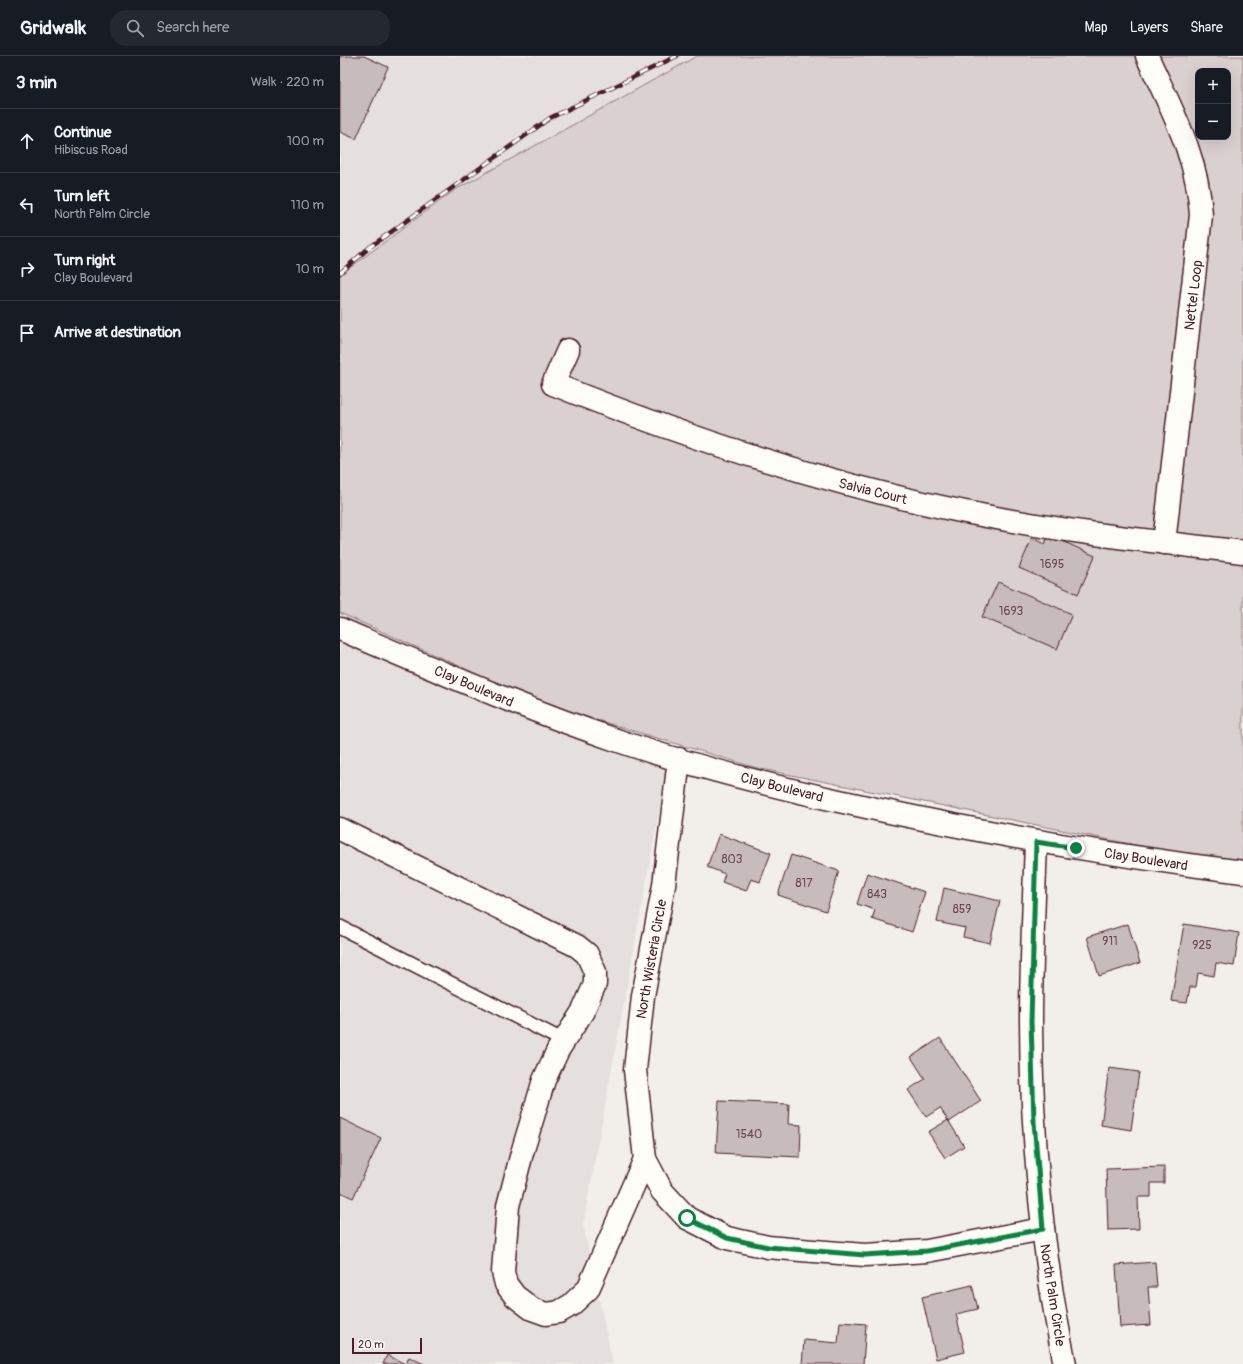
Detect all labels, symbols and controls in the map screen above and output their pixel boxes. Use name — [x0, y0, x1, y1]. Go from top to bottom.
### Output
search box — [110, 10, 390, 46]
text: Gridwalk — [20, 16, 86, 40]
icon: search — [124, 17, 146, 39]
text: Search here — [156, 18, 229, 37]
text: Map — [1085, 19, 1108, 36]
text: Layers — [1130, 19, 1168, 36]
text: Share — [1190, 19, 1223, 36]
map controls — [1195, 68, 1231, 140]
button: + — [1195, 68, 1231, 104]
text: 3 min — [16, 72, 57, 93]
text: Walk · 220 m — [251, 74, 324, 90]
button: − — [1195, 104, 1231, 140]
text: Continue — [54, 123, 112, 142]
icon: ahead — [16, 130, 38, 152]
text: 100 m — [287, 133, 324, 149]
text: Hibiscus Road — [54, 142, 128, 158]
text: Turn left — [54, 187, 110, 206]
icon: left — [16, 194, 38, 216]
text: 110 m — [291, 197, 324, 213]
text: North Palm Circle — [54, 206, 150, 222]
text: Turn right — [54, 251, 115, 270]
icon: right — [16, 258, 38, 280]
street label: Nettel Loop — [1181, 259, 1206, 331]
text: 10 m — [296, 261, 324, 277]
text: Clay Boulevard — [54, 270, 133, 286]
icon: arrive — [16, 322, 38, 344]
text: Arrive at destination — [54, 323, 181, 342]
street label: Salvia Court — [837, 475, 909, 508]
house number: 1695 — [1040, 557, 1064, 572]
house number: 1693 — [999, 604, 1024, 619]
street label: Clay Boulevard — [432, 662, 516, 711]
street label: Clay Boulevard — [739, 769, 825, 806]
route end — [1067, 839, 1085, 857]
street label: Clay Boulevard — [1103, 844, 1189, 875]
house number: 803 — [722, 852, 743, 867]
house number: 817 — [795, 876, 813, 891]
house number: 843 — [867, 887, 887, 902]
street label: North Wisteria Circle — [633, 898, 670, 1020]
house number: 859 — [953, 902, 971, 917]
house number: 911 — [1102, 934, 1118, 949]
house number: 925 — [1192, 938, 1212, 953]
house number: 1540 — [736, 1127, 762, 1142]
route start — [678, 1209, 696, 1227]
street label: North Palm Circle — [1036, 1243, 1069, 1347]
scale bar — [352, 1336, 422, 1355]
text: 20 m — [358, 1338, 384, 1351]

